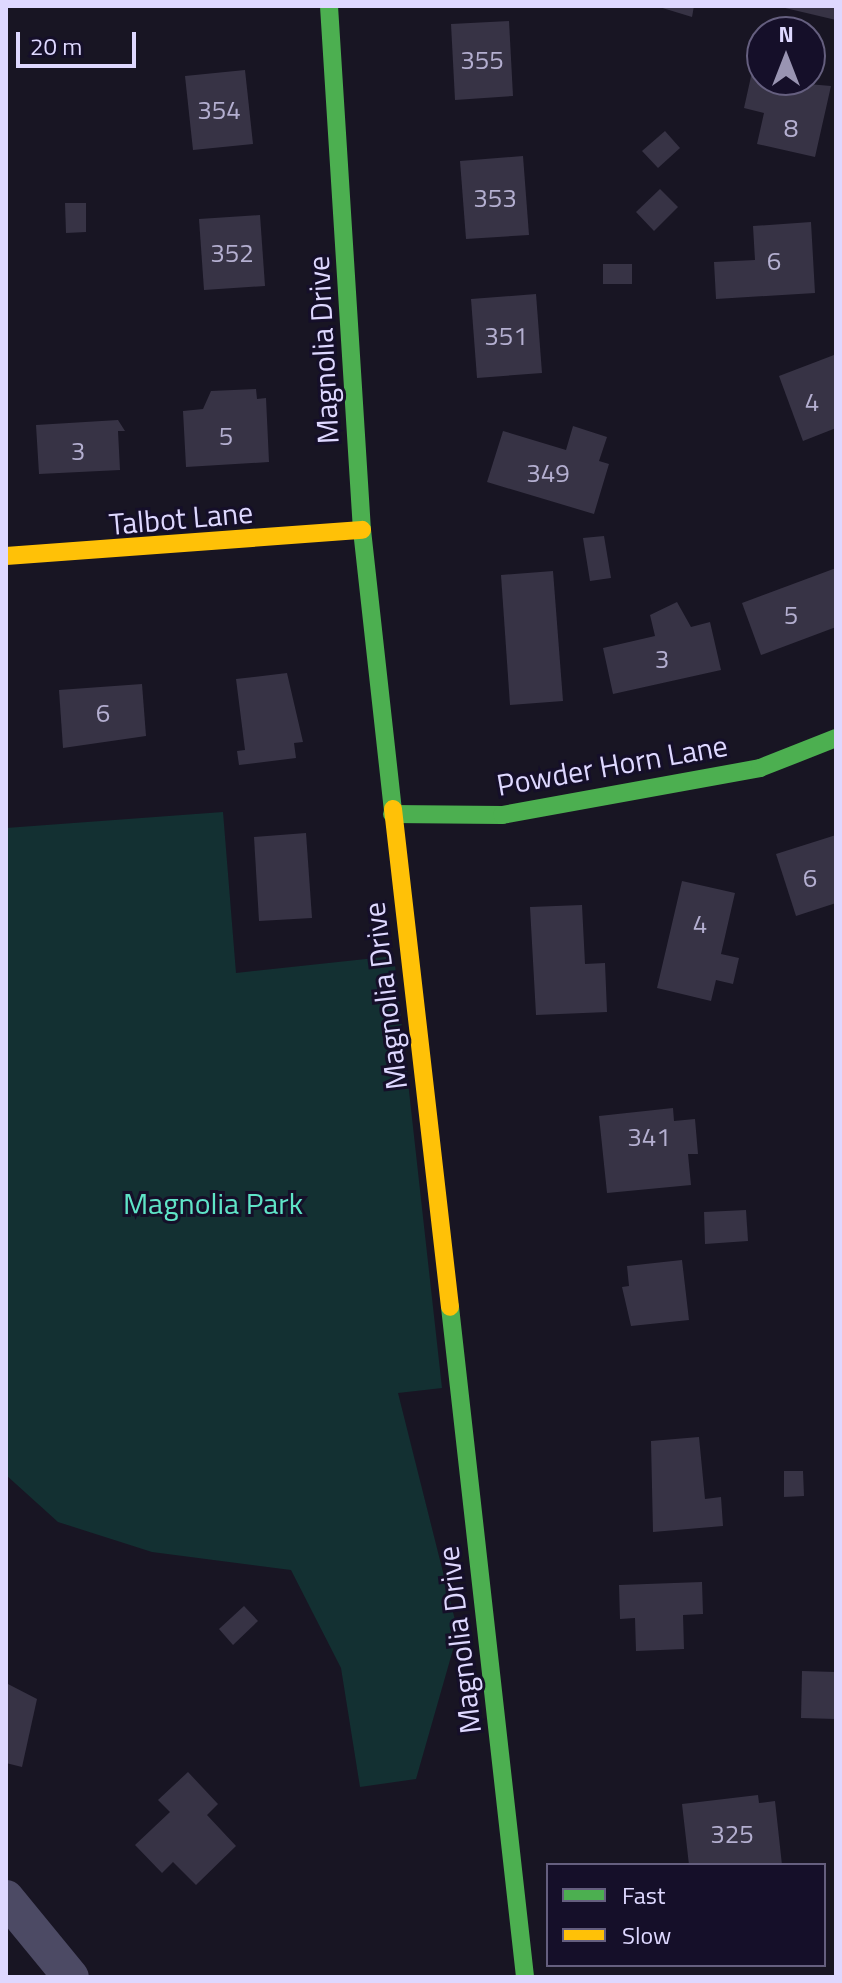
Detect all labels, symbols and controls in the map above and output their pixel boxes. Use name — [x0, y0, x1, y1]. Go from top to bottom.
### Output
scale bar — [20, 16, 140, 66]
north arrow — [746, 16, 826, 96]
text: N — [778, 17, 794, 51]
text: 20 m — [30, 28, 82, 64]
house number: 355 — [460, 44, 504, 76]
house number: 354 — [197, 94, 241, 126]
house number: 8 — [784, 112, 798, 144]
house number: 353 — [473, 182, 517, 214]
house number: 352 — [210, 237, 254, 269]
house number: 6 — [767, 245, 781, 277]
street label: Magnolia Drive — [300, 255, 346, 445]
house number: 351 — [484, 320, 528, 352]
house number: 4 — [805, 386, 819, 418]
house number: 5 — [219, 420, 233, 452]
house number: 3 — [71, 435, 85, 467]
house number: 349 — [526, 457, 570, 489]
street label: Talbot Lane — [108, 494, 254, 542]
house number: 5 — [784, 599, 798, 631]
house number: 3 — [655, 643, 669, 675]
house number: 6 — [96, 697, 110, 729]
street label: Powder Horn Lane — [494, 727, 730, 803]
house number: 6 — [803, 862, 817, 894]
street label: Magnolia Drive — [356, 900, 414, 1092]
house number: 4 — [693, 908, 707, 940]
house number: 341 — [627, 1121, 671, 1153]
park label: Magnolia Park — [123, 1185, 303, 1221]
street label: Magnolia Drive — [430, 1544, 488, 1736]
house number: 325 — [710, 1818, 754, 1850]
legend — [546, 1863, 826, 1967]
text: Fast — [622, 1877, 665, 1913]
text: Slow — [622, 1917, 671, 1953]

